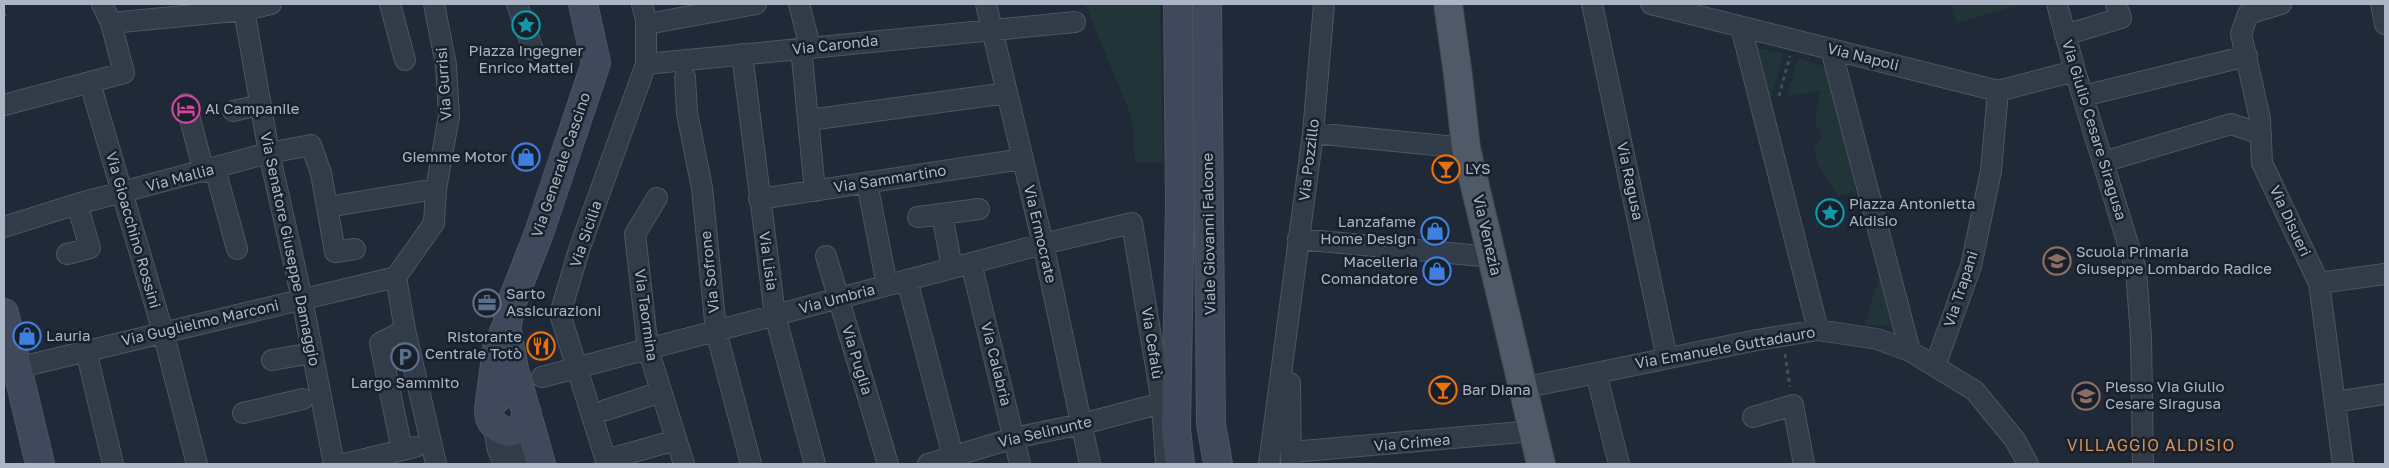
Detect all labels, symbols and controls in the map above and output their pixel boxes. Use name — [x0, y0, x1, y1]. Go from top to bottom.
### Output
place icon: Piazza Ingegner Enrico Mattei — [511, 10, 541, 40]
street label: Via Caronda — [791, 31, 879, 57]
street label: Via Giulio Cesare Siragusa — [2059, 37, 2131, 222]
street label: Via Napoli — [1826, 38, 1901, 74]
place label: Piazza Ingegner Enrico Mattei — [469, 41, 584, 76]
street label: Via Gurrisi — [431, 47, 455, 121]
street label: Via Generale Cascino — [527, 90, 593, 239]
hotel icon: Al Campanile — [171, 94, 201, 124]
place label: Al Campanile — [205, 99, 300, 117]
street label: Via Pozzillo — [1294, 118, 1322, 202]
street label: Via Senatore Giuseppe Damaggio — [257, 130, 325, 367]
street label: Via Ragusa — [1614, 140, 1648, 222]
shop icon: Giemme Motor — [511, 142, 541, 172]
place label: Giemme Motor — [402, 147, 507, 165]
street label: Via Gioacchino Rossini — [103, 149, 165, 310]
street label: Viale Giovanni Falcone — [1198, 152, 1218, 315]
bar icon: LYS — [1431, 154, 1461, 184]
street label: Via Mallia — [144, 159, 216, 195]
place label: LYS — [1465, 159, 1491, 177]
street label: Via Sammartino — [832, 160, 947, 196]
street label: Via Disueri — [2267, 182, 2315, 259]
street label: Via Ermocrate — [1021, 183, 1061, 285]
street label: Via Venezia — [1470, 193, 1506, 277]
place label: Piazza Antonietta Aldisio — [1849, 194, 1975, 229]
street label: Via Sicilia — [565, 198, 605, 269]
place icon: Piazza Antonietta Aldisio — [1815, 198, 1845, 228]
place label: Lanzafame Home Design — [1320, 212, 1416, 247]
shop icon: Lanzafame Home Design — [1420, 216, 1450, 246]
street label: Via Sofrone — [696, 230, 722, 314]
street label: Via Lisia — [756, 230, 782, 291]
place label: Scuola Primaria Giuseppe Lombardo Radice — [2076, 242, 2272, 277]
school or university icon: Scuola Primaria Giuseppe Lombardo Radice — [2042, 246, 2072, 276]
street label: Via Trapani — [1939, 248, 1981, 329]
place label: Macelleria Comandatore — [1321, 252, 1418, 287]
shop icon: Macelleria Comandatore — [1422, 256, 1452, 286]
street label: Via Taormina — [632, 268, 662, 362]
street label: Via Umbria — [797, 279, 877, 317]
place label: Sarto Assicurazioni — [506, 284, 601, 319]
office icon: Sarto Assicurazioni — [472, 288, 502, 318]
street label: Via Guglielmo Marconi — [119, 295, 280, 349]
street label: Via Cefalù — [1138, 306, 1168, 380]
street label: Via Calabria — [978, 320, 1016, 408]
shop icon: Lauria — [12, 321, 42, 351]
street label: Via Emanuele Guttadauro — [1633, 322, 1816, 372]
street label: Via Puglia — [839, 323, 877, 397]
place label: Lauria — [46, 326, 91, 344]
place label: Ristorante Centrale Totò — [425, 327, 522, 362]
restaurant icon: Ristorante Centrale Totò — [526, 331, 556, 361]
parking icon: Largo Sammito — [390, 342, 420, 372]
place label: Largo Sammito — [351, 373, 459, 391]
bar icon: Bar Diana — [1428, 375, 1458, 405]
place label: Plesso Via Giulio Cesare Siragusa — [2105, 377, 2225, 412]
place label: Bar Diana — [1462, 380, 1531, 398]
school or university icon: Plesso Via Giulio Cesare Siragusa — [2071, 381, 2101, 411]
street label: Via Selinunte — [996, 411, 1094, 451]
street label: Via Crimea — [1373, 430, 1451, 454]
district label: VILLAGGIO ALDISIO — [2067, 435, 2235, 455]

